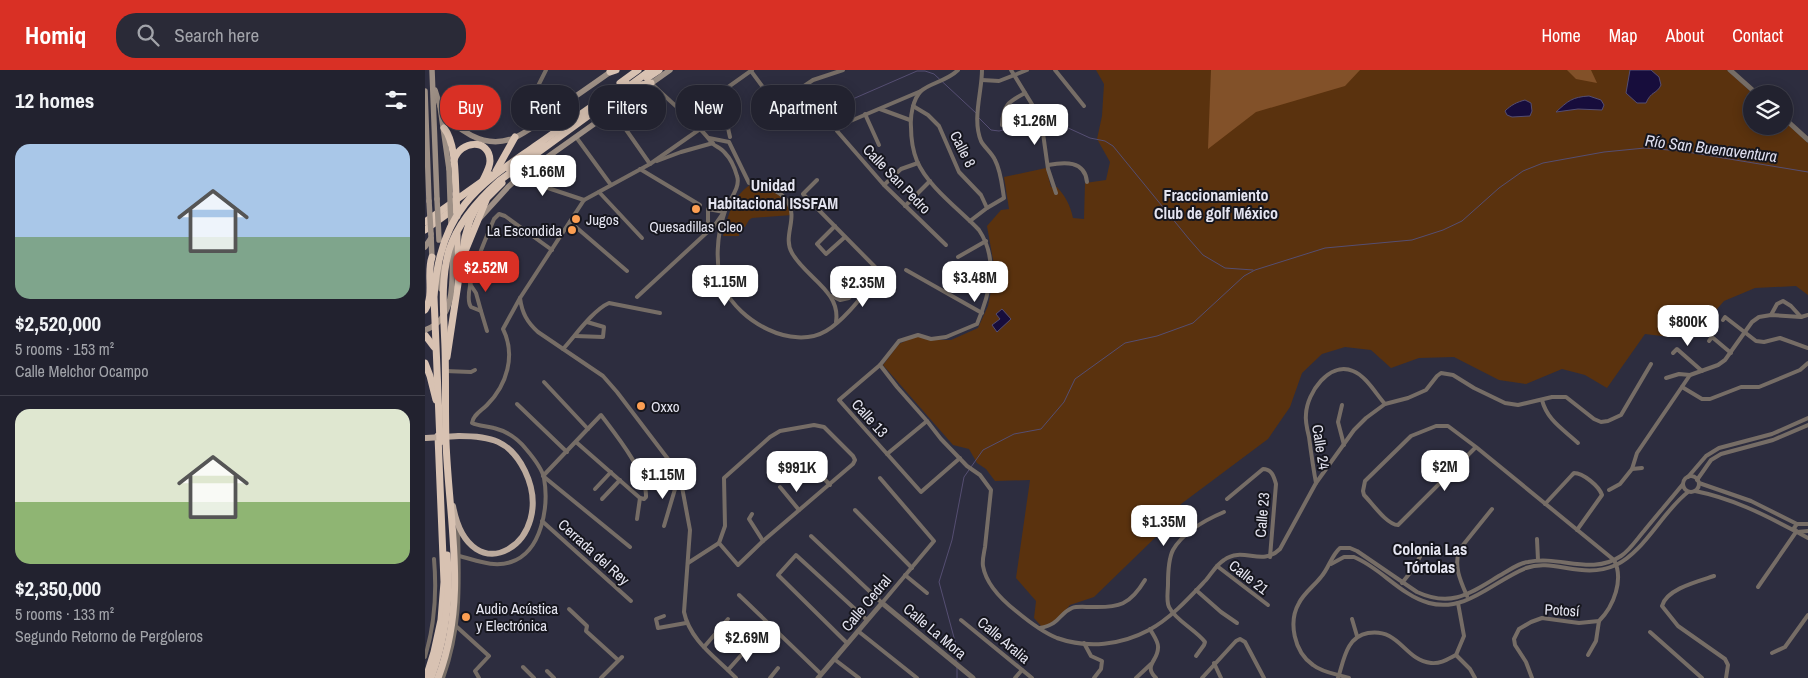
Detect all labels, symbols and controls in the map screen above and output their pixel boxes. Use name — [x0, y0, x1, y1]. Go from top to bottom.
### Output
search box — [116, 13, 466, 58]
text: Homiq — [25, 19, 86, 51]
icon: search — [134, 21, 162, 49]
text: Search here — [174, 22, 259, 48]
text: Home — [1541, 23, 1581, 48]
text: Map — [1609, 23, 1638, 48]
text: About — [1666, 23, 1704, 48]
text: Contact — [1732, 23, 1783, 48]
chip: Buy — [440, 85, 501, 130]
chip: Rent — [511, 85, 579, 130]
chip: Filters — [589, 85, 666, 130]
chip: New — [676, 85, 741, 130]
chip: Apartment — [751, 85, 855, 130]
map controls — [1743, 85, 1793, 135]
button: layers — [1743, 85, 1793, 135]
text: 12 homes — [15, 86, 94, 115]
icon: filters — [382, 86, 410, 114]
pin: $1.26M — [994, 104, 1076, 146]
text: $1.26M — [1013, 109, 1057, 131]
street label: Calle 8 — [945, 127, 981, 171]
water label: Río San Buenaventura — [1644, 129, 1778, 167]
street label: Calle San Pedro — [858, 139, 936, 219]
pin: $1.66M — [502, 154, 584, 197]
text: $1.66M — [521, 160, 565, 182]
district label: Unidad Habitacional ISSFAM — [708, 174, 838, 214]
icon: home — [168, 176, 258, 266]
district label: Fraccionamiento Club de golf México — [1154, 184, 1278, 224]
marker: Quesadillas Cleo — [690, 203, 702, 215]
place label: Jugos — [586, 209, 619, 230]
marker: Jugos — [570, 213, 582, 225]
place label: Quesadillas Cleo — [649, 216, 743, 237]
place label: La Escondida — [487, 220, 562, 241]
marker: La Escondida — [566, 224, 578, 236]
pin: $2.52M — [445, 250, 527, 293]
text: $2.52M — [464, 256, 508, 278]
pin: $3.48M — [934, 260, 1016, 303]
pin: $1.15M — [684, 264, 766, 307]
pin: $2.35M — [822, 266, 904, 308]
text: $3.48M — [953, 266, 997, 288]
text: $1.15M — [703, 270, 747, 292]
text: $2.35M — [841, 271, 885, 293]
pin: $800K — [1653, 304, 1723, 347]
text: $2,520,000 — [15, 309, 101, 338]
text: $800K — [1669, 310, 1707, 332]
text: 5 rooms · 153 m² — [15, 338, 114, 360]
text: Calle Melchor Ocampo — [15, 360, 148, 382]
street label: Calle 13 — [847, 394, 893, 442]
place label: Oxxo — [651, 396, 680, 417]
marker: Oxxo — [635, 400, 647, 412]
street label: Calle 24 — [1307, 423, 1335, 471]
icon: home — [168, 442, 258, 532]
pin: $991K — [762, 450, 832, 493]
pin: $2M — [1421, 450, 1469, 492]
text: $2M — [1432, 455, 1458, 477]
text: $991K — [778, 456, 816, 478]
pin: $1.15M — [622, 458, 704, 500]
text: $1.15M — [641, 463, 685, 485]
street label: Calle 23 — [1250, 491, 1274, 538]
pin: $1.35M — [1123, 504, 1205, 547]
text: $1.35M — [1142, 510, 1186, 532]
street label: Cerrada del Rey — [554, 514, 635, 590]
district label: Colonia Las Tórtolas — [1393, 538, 1467, 578]
street label: Calle 21 — [1225, 555, 1273, 599]
street label: Calle Cedral — [836, 570, 896, 636]
text: $2,350,000 — [15, 574, 101, 603]
place label: Audio Acústica y Electrónica — [475, 598, 558, 636]
street label: Calle La Mora — [899, 598, 971, 664]
street label: Potosí — [1544, 599, 1581, 621]
text: 5 rooms · 133 m² — [15, 603, 114, 625]
marker: Audio Acústica y Electrónica — [460, 611, 472, 623]
street label: Calle Aralia — [973, 612, 1035, 668]
pin: $2.69M — [706, 620, 788, 663]
text: Segundo Retorno de Pergoleros — [15, 625, 203, 647]
text: $2.69M — [725, 626, 769, 648]

